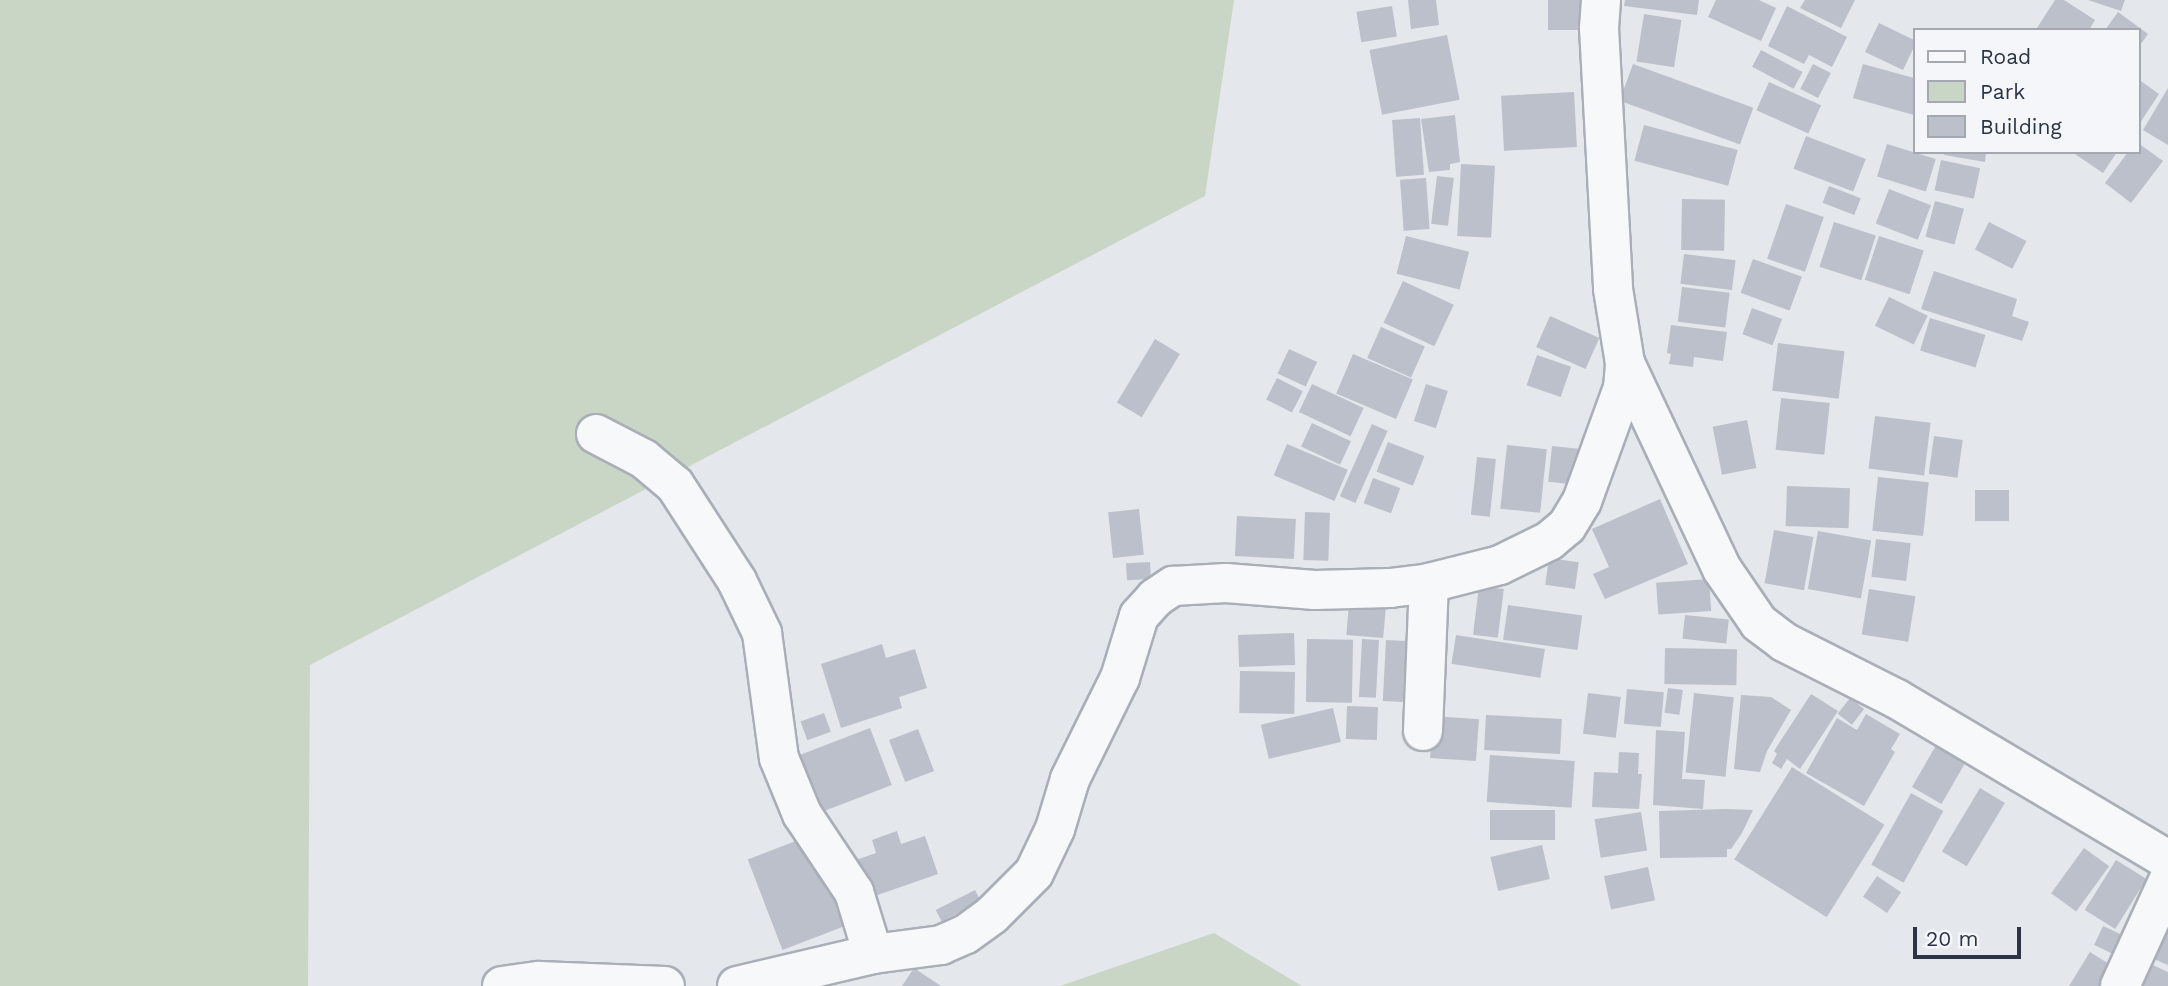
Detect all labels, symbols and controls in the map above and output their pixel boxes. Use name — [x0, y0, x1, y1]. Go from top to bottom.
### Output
legend — [1912, 28, 2140, 154]
text: Road — [1980, 44, 2031, 69]
text: Park — [1980, 79, 2025, 104]
text: Building — [1980, 114, 2062, 139]
scale bar — [1916, 912, 2024, 956]
text: 20 m — [1926, 926, 1978, 951]

